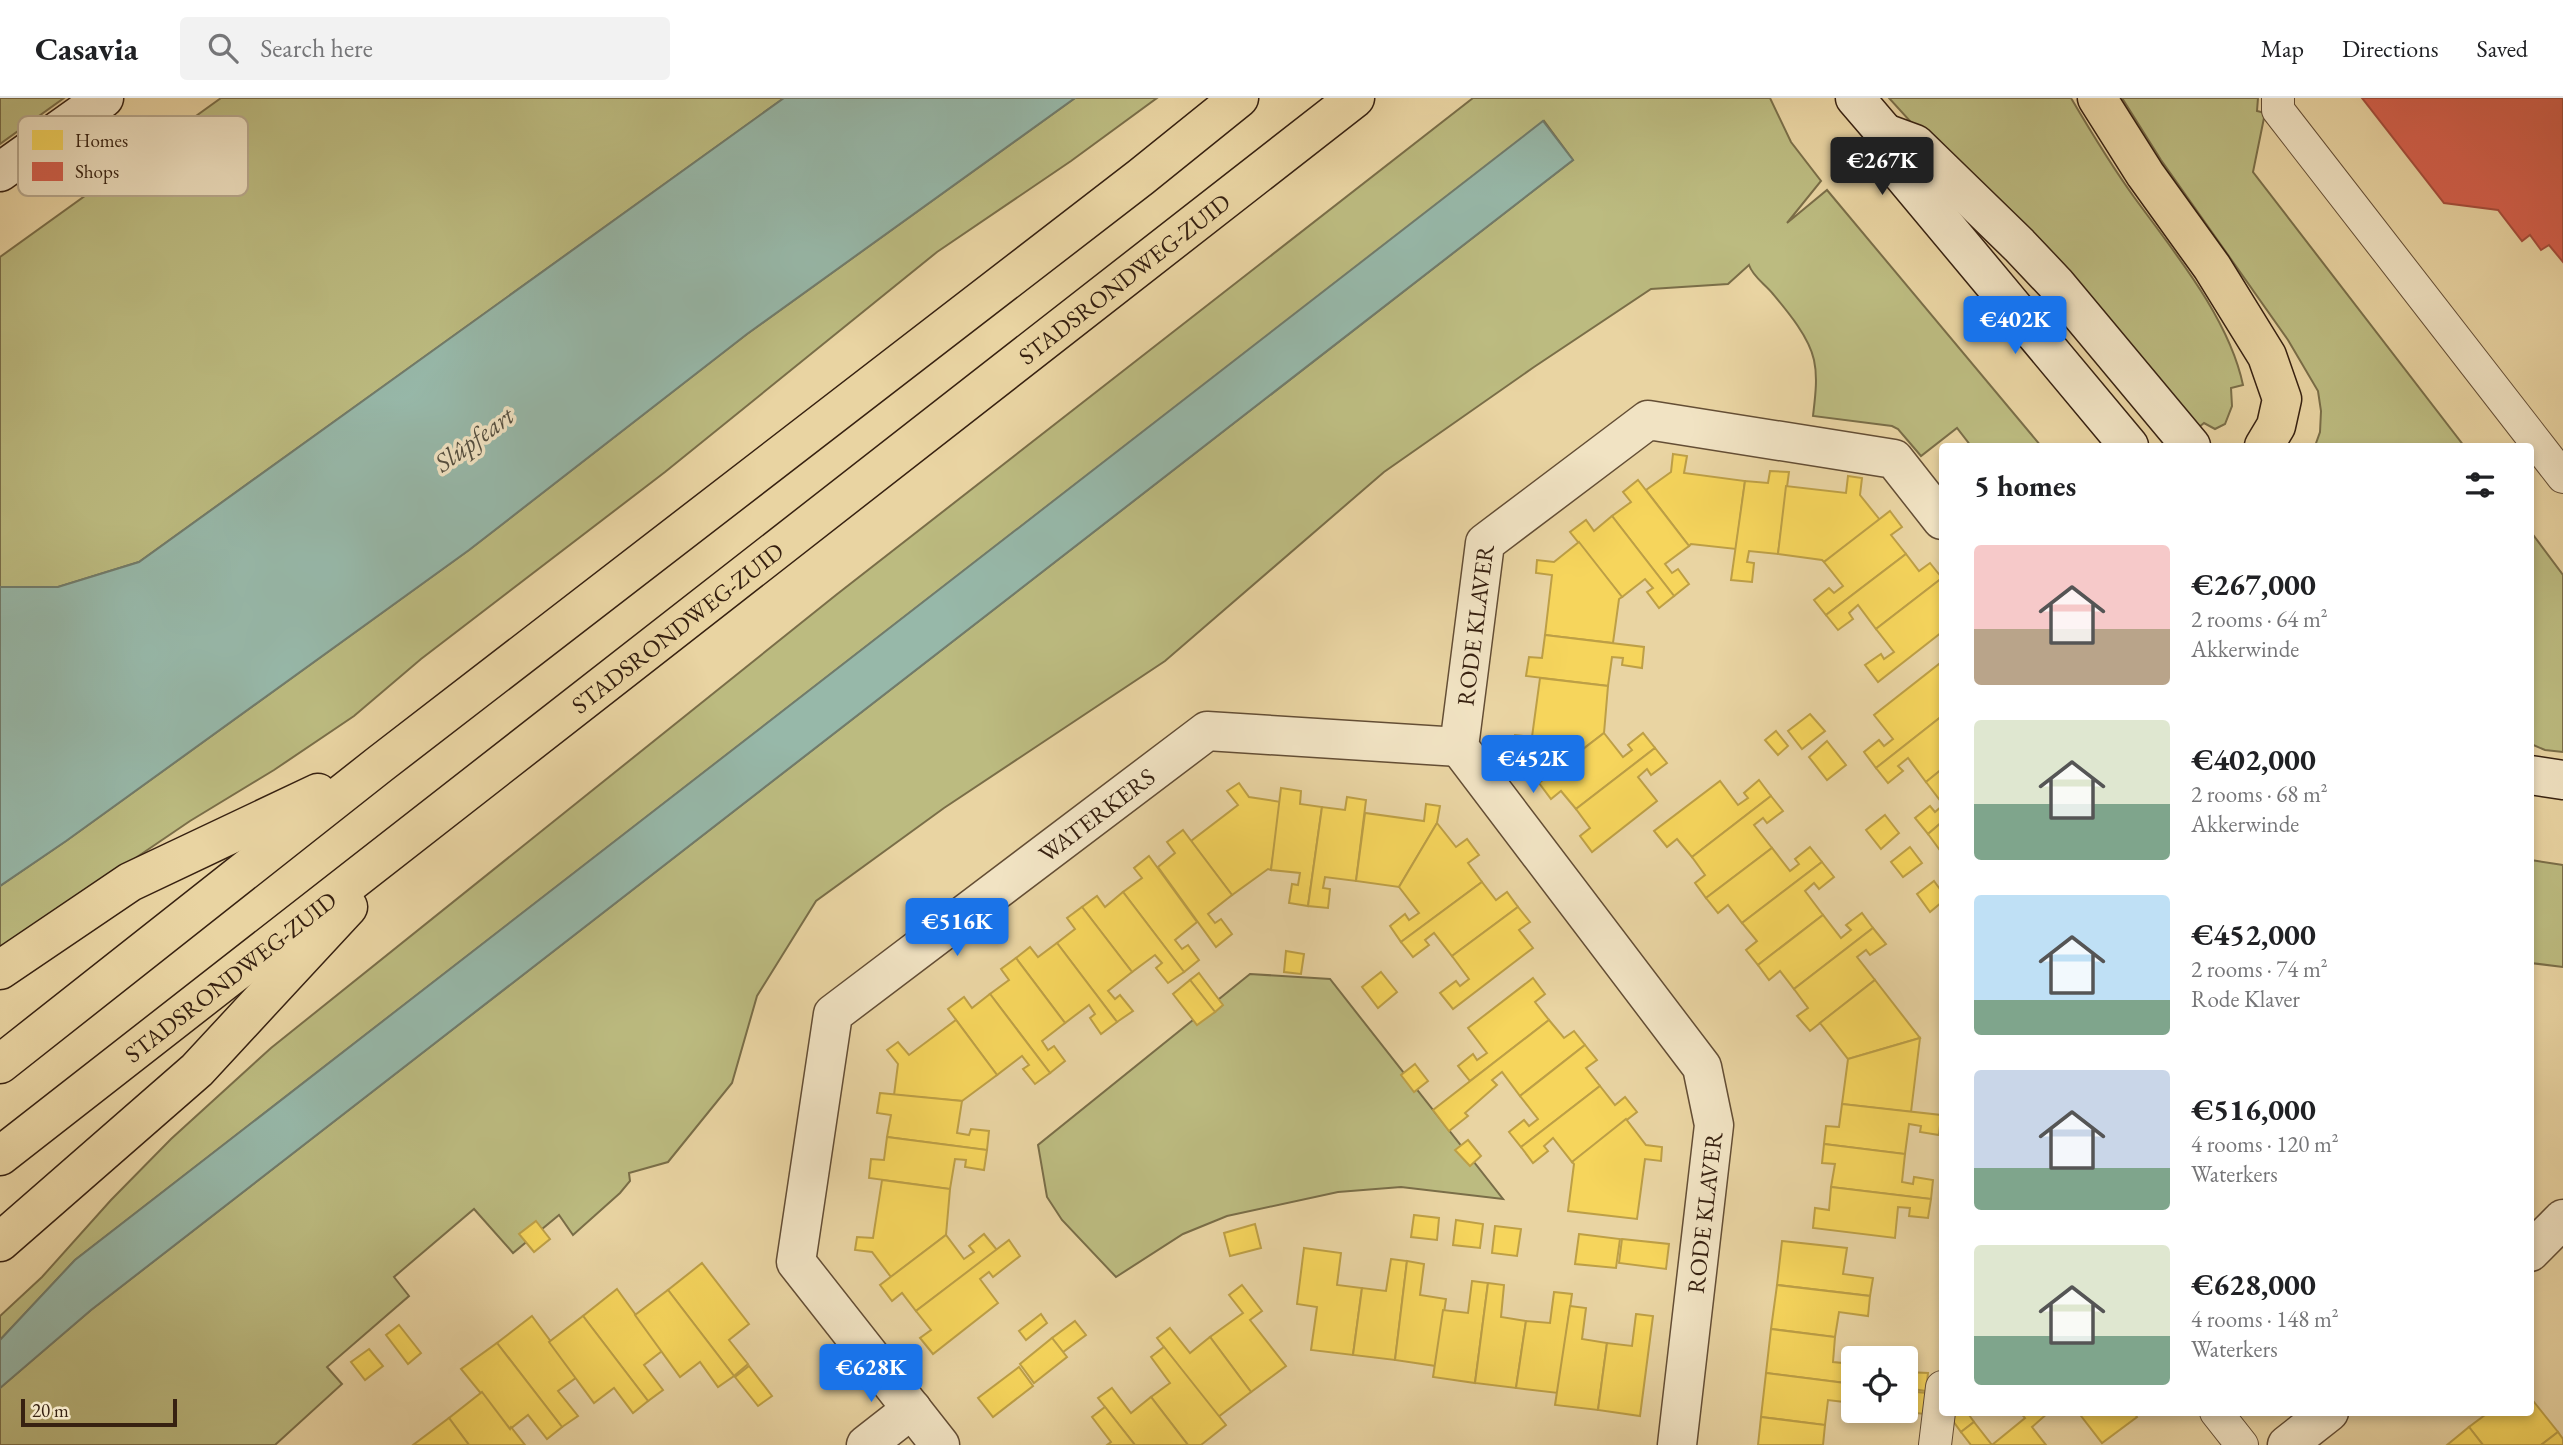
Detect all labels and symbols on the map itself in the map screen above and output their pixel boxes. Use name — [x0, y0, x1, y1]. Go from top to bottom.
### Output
legend — [18, 116, 248, 196]
text: Homes — [75, 128, 128, 153]
pin: €267K — [1833, 138, 1931, 197]
text: Shops — [75, 159, 119, 184]
street label: STADSRONDWEG-ZUID — [1012, 186, 1236, 371]
pin: €402K — [1966, 296, 2064, 356]
water label: Slûpfeart — [426, 398, 522, 480]
street label: STADSRONDWEG-ZUID — [565, 535, 789, 720]
street label: RODE KLAVER — [1449, 542, 1500, 708]
pin: €452K — [1484, 736, 1582, 795]
street label: WATERKERS — [1032, 761, 1161, 869]
street label: STADSRONDWEG-ZUID — [118, 884, 343, 1069]
pin: €516K — [908, 898, 1006, 958]
street label: RODE KLAVER — [1679, 1129, 1729, 1295]
pin: €628K — [822, 1344, 920, 1404]
scale bar — [21, 1396, 177, 1428]

